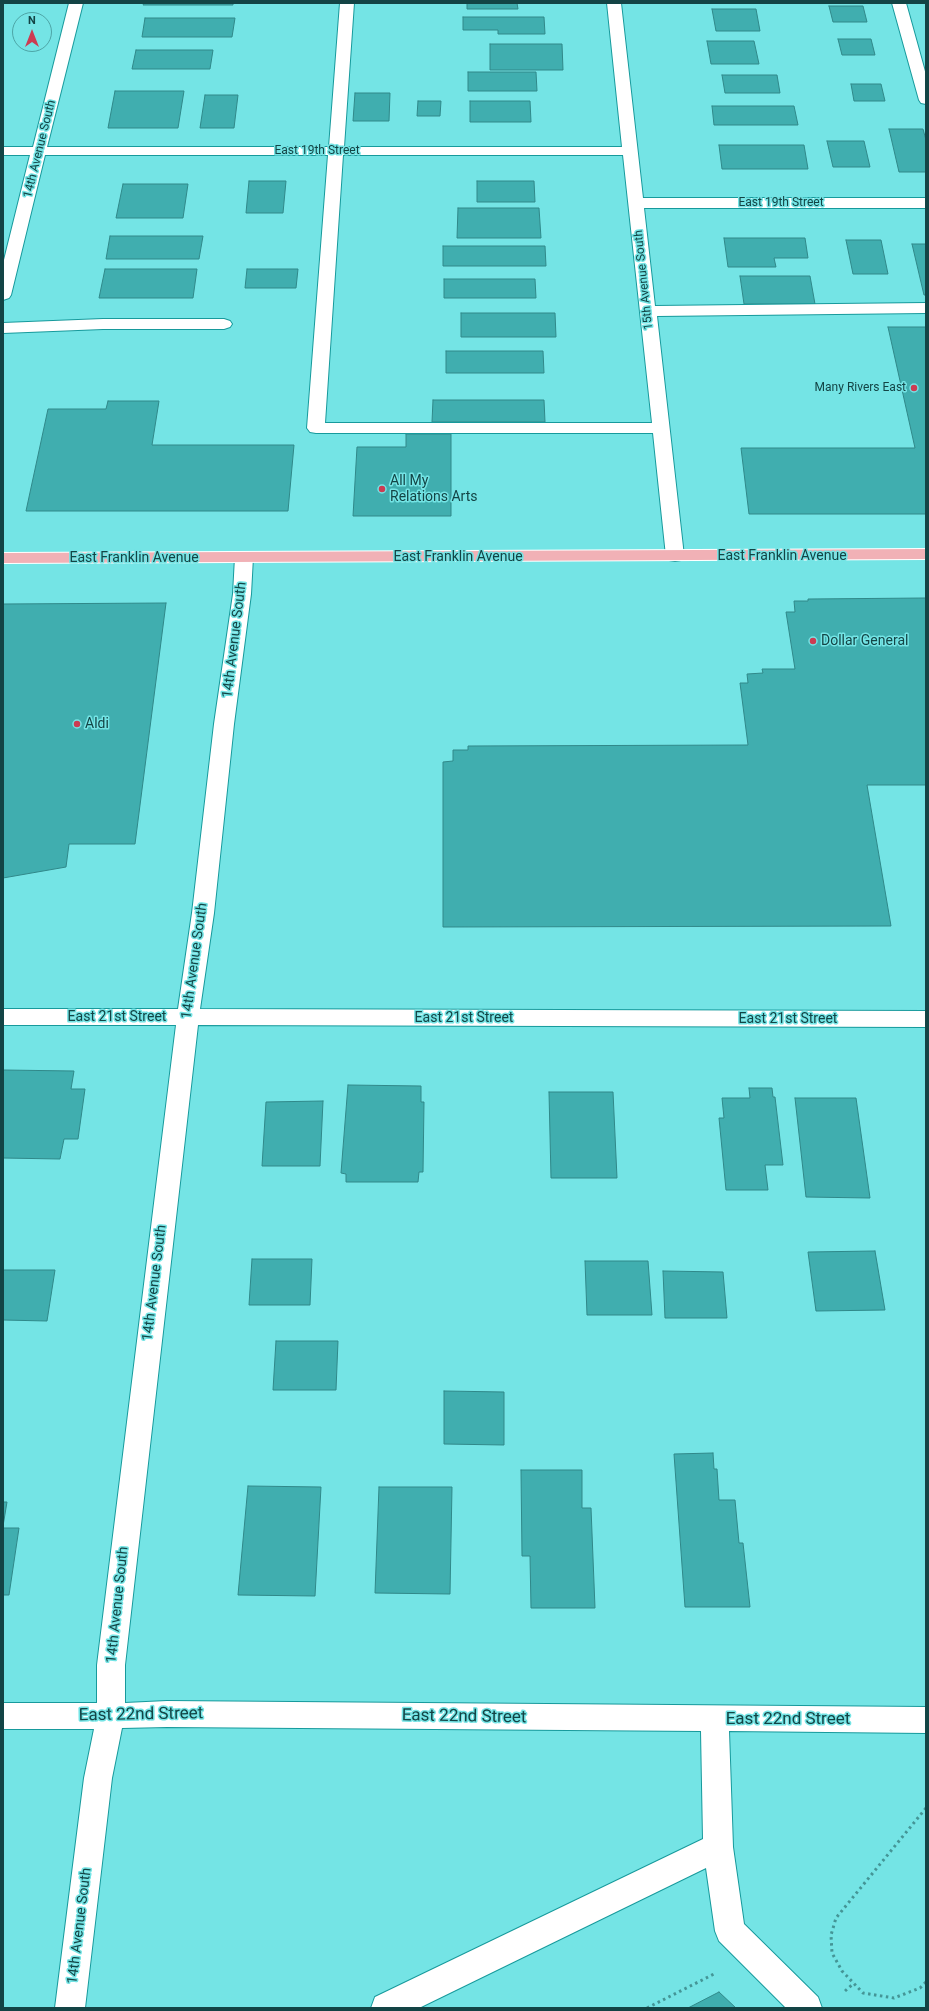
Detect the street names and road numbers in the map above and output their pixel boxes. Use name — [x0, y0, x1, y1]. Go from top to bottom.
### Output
street label: 14th Avenue South — [21, 99, 59, 199]
street label: East 19th Street — [274, 144, 360, 158]
street label: East 19th Street — [738, 196, 824, 210]
street label: 15th Avenue South — [632, 229, 656, 331]
street label: East Franklin Avenue — [717, 548, 847, 564]
street label: East Franklin Avenue — [393, 549, 523, 565]
street label: East Franklin Avenue — [69, 550, 199, 566]
street label: 14th Avenue South — [220, 581, 250, 699]
street label: 14th Avenue South — [179, 902, 211, 1020]
street label: East 21st Street — [68, 1009, 166, 1025]
street label: East 21st Street — [415, 1010, 513, 1026]
street label: East 21st Street — [739, 1011, 837, 1027]
street label: 14th Avenue South — [140, 1224, 170, 1342]
street label: 14th Avenue South — [104, 1546, 132, 1664]
street label: East 22nd Street — [79, 1704, 203, 1726]
street label: East 22nd Street — [402, 1706, 526, 1728]
street label: East 22nd Street — [726, 1710, 850, 1730]
street label: 14th Avenue South — [65, 1867, 95, 1985]

